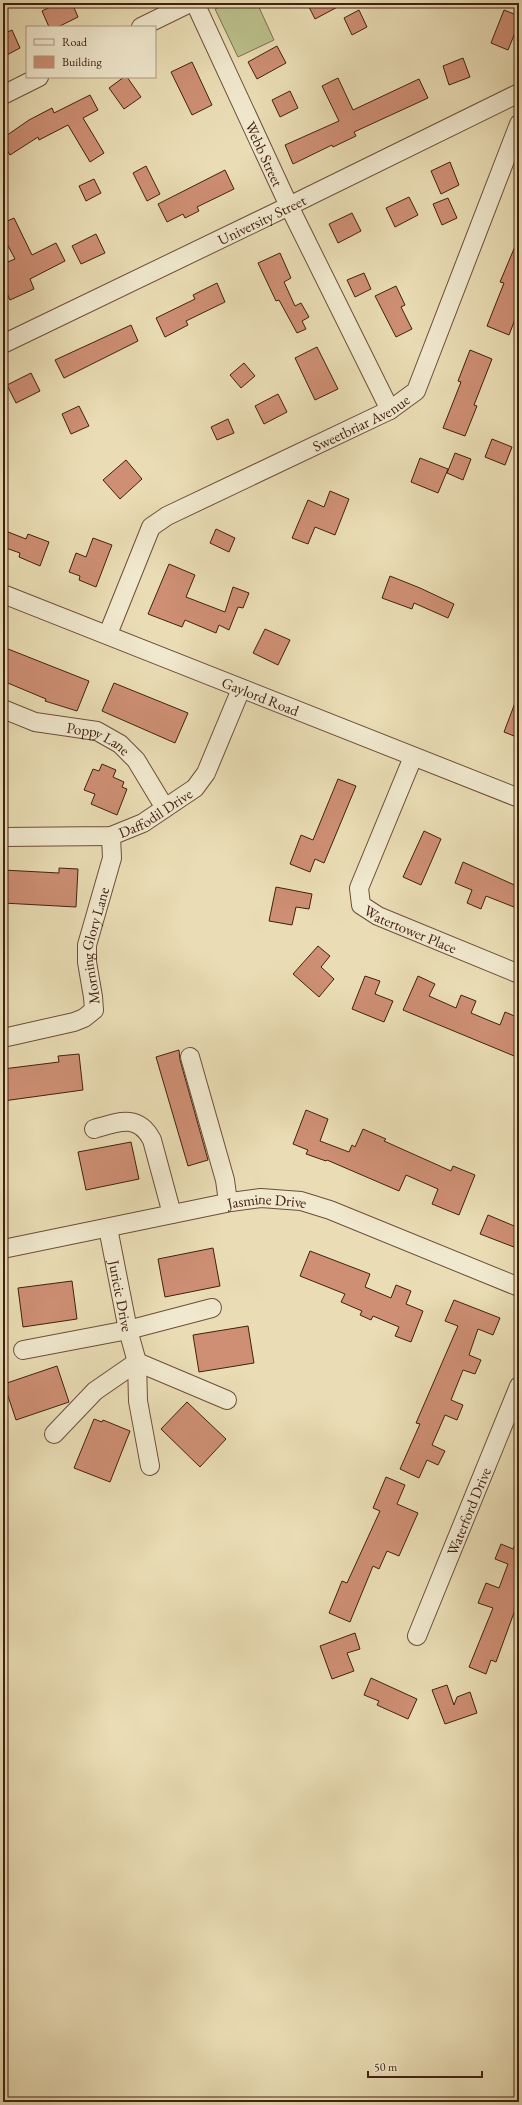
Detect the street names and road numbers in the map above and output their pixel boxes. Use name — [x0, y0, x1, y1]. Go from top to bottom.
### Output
street label: Webb Street — [242, 118, 288, 189]
street label: University Street — [214, 190, 309, 249]
street label: Sweetbriar Avenue — [309, 389, 413, 455]
street label: Gaylord Road — [219, 672, 302, 720]
street label: Poppy Lane — [66, 717, 135, 759]
street label: Daffodil Drive — [115, 783, 196, 842]
street label: Morning Glory Lane — [76, 885, 113, 1005]
street label: Watertower Place — [361, 900, 460, 957]
street label: Jasmine Drive — [223, 1188, 310, 1212]
street label: Juricic Drive — [105, 1256, 138, 1333]
street label: Waterford Drive — [442, 1464, 494, 1558]

